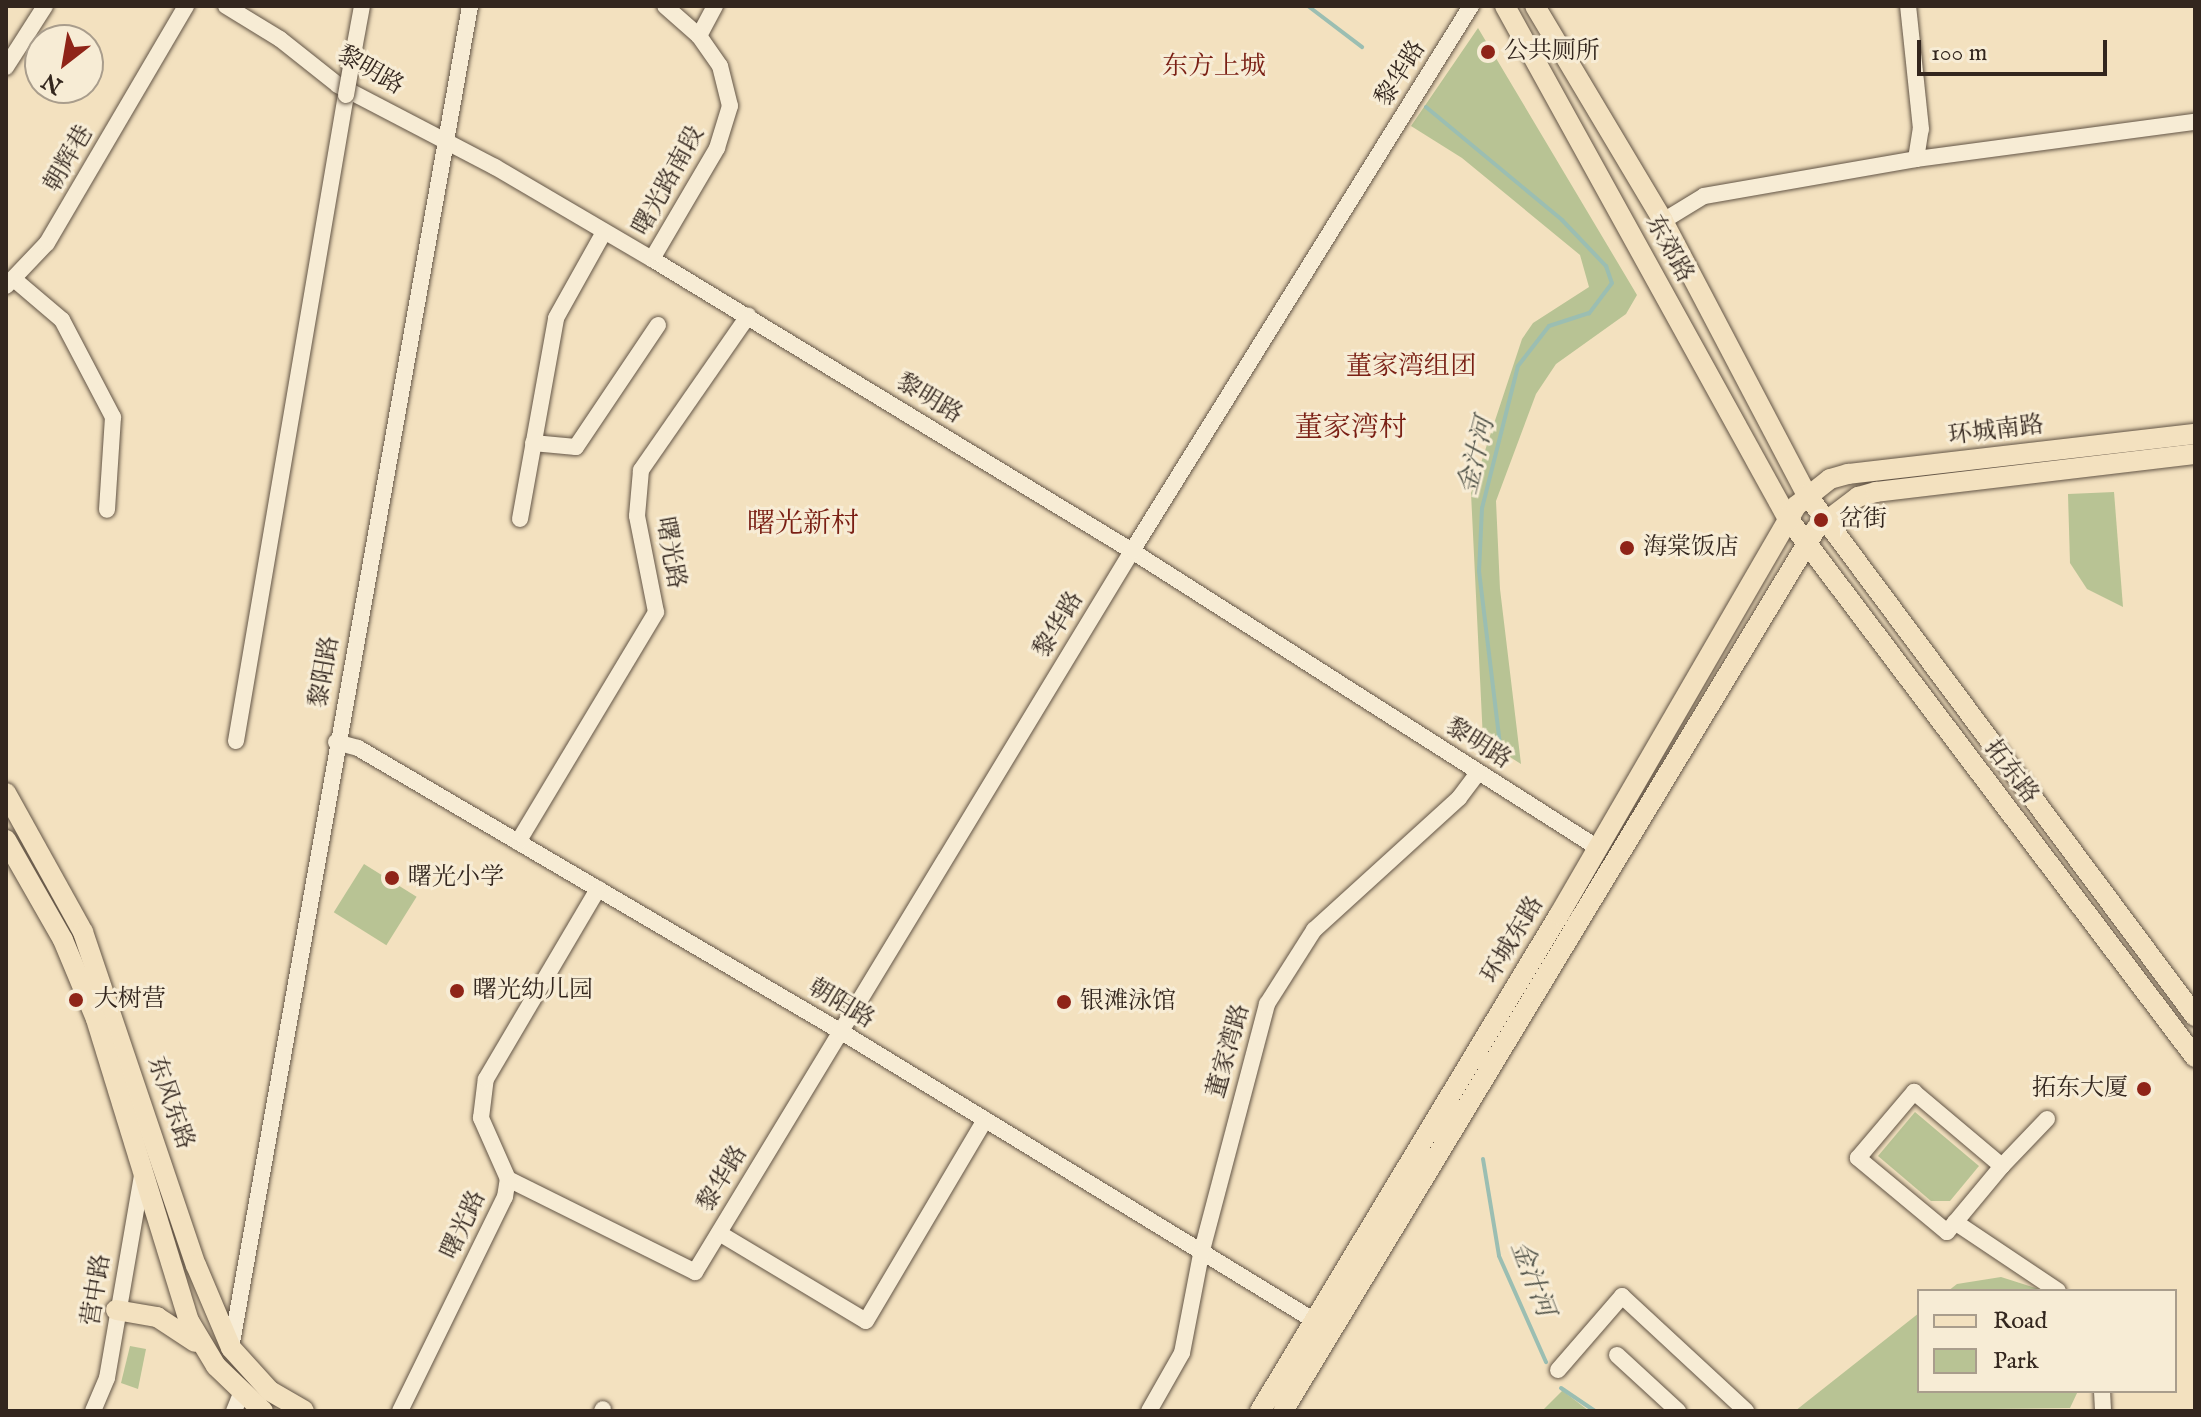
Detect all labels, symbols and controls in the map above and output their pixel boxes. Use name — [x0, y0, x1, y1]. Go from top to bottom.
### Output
north arrow — [24, 24, 104, 104]
scale bar — [1921, 24, 2111, 74]
street label: 黎华路 — [1370, 36, 1432, 112]
place label: 公共厕所 — [1504, 38, 1600, 66]
text: 100 m — [1931, 38, 1987, 69]
street label: 黎明路 — [332, 41, 408, 101]
marker: 公共厕所 — [1479, 43, 1497, 61]
district label: 东方上城 — [1162, 51, 1266, 83]
text: N — [37, 66, 68, 100]
street label: 朝辉巷 — [39, 121, 99, 197]
street label: 曙光路南段 — [627, 122, 711, 240]
street label: 东郊路 — [1639, 211, 1699, 287]
district label: 董家湾组团 — [1346, 351, 1476, 383]
street label: 黎明路 — [891, 368, 967, 430]
street label: 环城南路 — [1947, 411, 2045, 451]
district label: 董家湾村 — [1295, 412, 1407, 446]
water label: 金汁河 — [1452, 414, 1502, 498]
place label: 岔街 — [1839, 506, 1887, 534]
district label: 曙光新村 — [747, 508, 859, 542]
marker: 岔街 — [1810, 509, 1832, 531]
street label: 曙光路 — [650, 515, 690, 591]
place label: 海棠饭店 — [1643, 534, 1739, 562]
marker: 海棠饭店 — [1618, 539, 1636, 557]
street label: 黎华路 — [1028, 587, 1090, 663]
street label: 黎阳路 — [305, 634, 345, 710]
street label: 黎明路 — [1440, 713, 1516, 775]
street label: 拓东路 — [1978, 735, 2044, 809]
place label: 曙光小学 — [408, 864, 504, 892]
marker: 曙光小学 — [383, 869, 401, 887]
street label: 环城东路 — [1476, 891, 1550, 989]
street label: 朝阳路 — [803, 973, 879, 1035]
place label: 曙光幼儿园 — [473, 977, 593, 1005]
marker: 曙光幼儿园 — [448, 982, 466, 1000]
place label: 大树营 — [94, 986, 166, 1014]
place label: 银滩泳馆 — [1080, 988, 1176, 1016]
marker: 大树营 — [65, 989, 87, 1011]
marker: 银滩泳馆 — [1055, 993, 1073, 1011]
street label: 董家湾路 — [1202, 1001, 1256, 1101]
street label: 东风东路 — [141, 1053, 199, 1153]
place label: 拓东大厦 — [2032, 1075, 2128, 1103]
marker: 拓东大厦 — [2135, 1080, 2153, 1098]
street label: 黎华路 — [692, 1141, 754, 1217]
street label: 曙光路 — [436, 1186, 492, 1264]
water label: 金汁河 — [1503, 1237, 1561, 1321]
street label: 营中路 — [77, 1252, 117, 1328]
legend — [1917, 1289, 2177, 1393]
text: Road — [1993, 1306, 2047, 1337]
text: Park — [1993, 1346, 2039, 1377]

